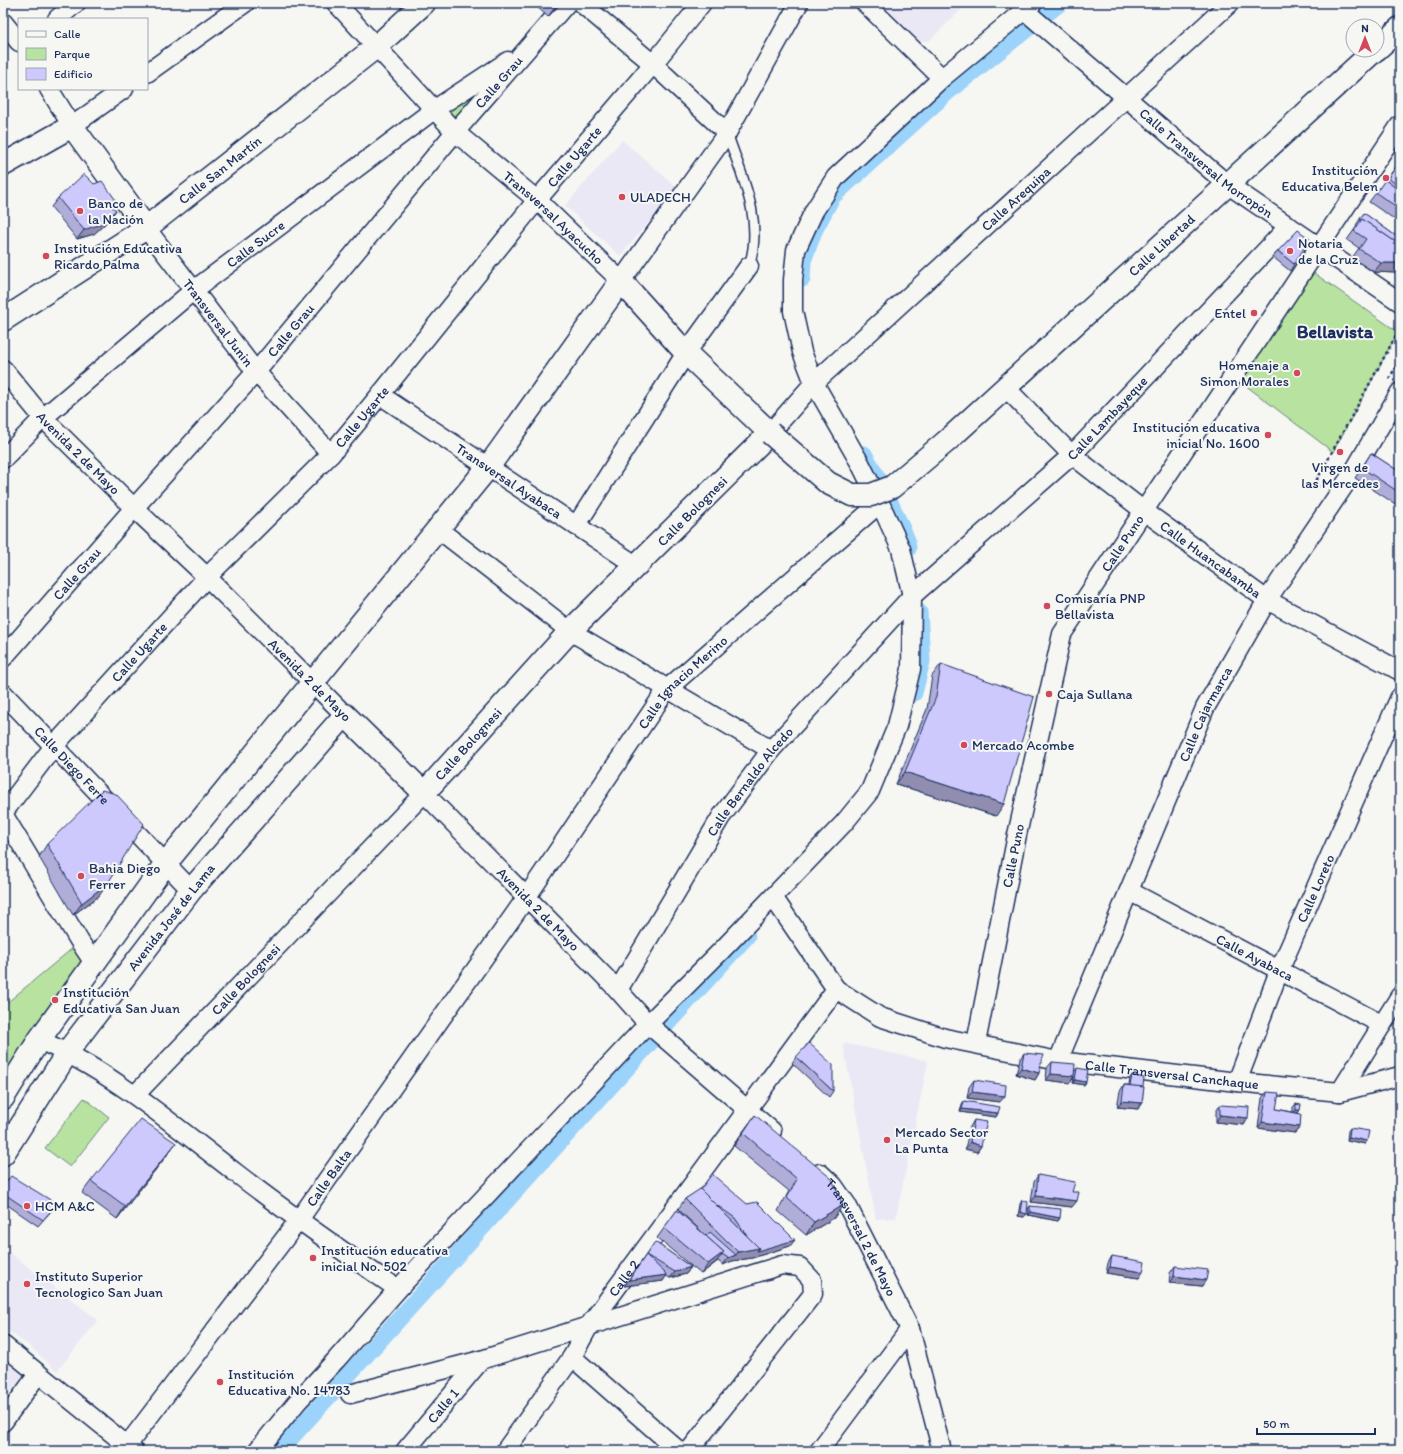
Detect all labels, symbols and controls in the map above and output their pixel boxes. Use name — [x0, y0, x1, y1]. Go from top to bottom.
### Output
legend — [18, 18, 148, 90]
north arrow — [1345, 18, 1385, 58]
text: N — [1361, 22, 1369, 35]
text: Calle — [54, 27, 81, 41]
text: Parque — [54, 47, 90, 61]
street label: Calle Grau — [471, 52, 527, 112]
text: Edificio — [54, 67, 93, 81]
street label: Calle Transversal Morropón — [1136, 105, 1276, 222]
street label: Calle Ugarte — [544, 122, 606, 191]
street label: Calle San Martín — [175, 132, 265, 208]
place label: Institución Educativa Belen — [1282, 162, 1378, 195]
street label: Calle Arequipa — [978, 163, 1055, 235]
street label: Transversal Ayacucho — [499, 167, 607, 268]
marker: Institución Educativa Belen — [1381, 173, 1391, 183]
place label: ULADECH — [630, 189, 691, 206]
marker: ULADECH — [617, 192, 627, 202]
place label: Banco de la Nación — [88, 195, 144, 228]
marker: Banco de la Nación — [75, 206, 85, 216]
street label: Calle Libertad — [1125, 211, 1199, 280]
street label: Calle Sucre — [223, 217, 288, 272]
place label: Notaria de la Cruz — [1298, 235, 1359, 268]
place label: Institución Educativa Ricardo Palma — [54, 240, 183, 273]
marker: Notaria de la Cruz — [1285, 246, 1295, 256]
marker: Institución Educativa Ricardo Palma — [41, 251, 51, 261]
street label: Transversal Junin — [179, 276, 257, 370]
street label: Calle Grau — [264, 300, 318, 361]
place label: Entel — [1215, 305, 1246, 322]
marker: Entel — [1249, 308, 1259, 318]
district label: Bellavista — [1297, 321, 1374, 343]
place label: Homenaje a Simon Morales — [1200, 357, 1289, 390]
marker: Homenaje a Simon Morales — [1292, 368, 1302, 378]
street label: Calle Lambayeque — [1064, 372, 1152, 464]
street label: Calle Ugarte — [332, 383, 393, 452]
street label: Avenida 2 de Mayo — [32, 409, 123, 498]
place label: Institución educativa inicial No. 1600 — [1133, 419, 1260, 452]
marker: Institución educativa inicial No. 1600 — [1263, 430, 1273, 440]
street label: Transversal Ayabaca — [453, 440, 566, 523]
marker: Virgen de las Mercedes — [1335, 447, 1345, 457]
place label: Virgen de las Mercedes — [1301, 459, 1379, 492]
street label: Calle Bolognesi — [654, 473, 731, 550]
street label: Calle Puno — [1098, 512, 1148, 575]
street label: Calle Huancabamba — [1156, 517, 1265, 602]
street label: Calle Grau — [49, 544, 105, 604]
place label: Comisaría PNP Bellavista — [1055, 590, 1145, 623]
marker: Comisaría PNP Bellavista — [1042, 601, 1052, 611]
street label: Calle Ugarte — [108, 618, 171, 686]
street label: Calle Ignacio Merino — [634, 632, 731, 733]
street label: Avenida 2 de Mayo — [265, 635, 355, 725]
street label: Calle Cajarmarca — [1176, 663, 1236, 765]
place label: Caja Sullana — [1057, 686, 1133, 703]
marker: Caja Sullana — [1044, 689, 1054, 699]
street label: Calle Bolognesi — [431, 704, 506, 784]
street label: Calle Diego Ferre — [30, 723, 113, 809]
street label: Calle Bernaldo Alcedo — [703, 723, 797, 840]
place label: Mercado Acombe — [972, 737, 1075, 754]
marker: Mercado Acombe — [959, 740, 969, 750]
street label: Calle Puno — [999, 822, 1028, 889]
street label: Calle Loreto — [1293, 852, 1338, 925]
place label: Bahia Diego Ferrer — [89, 860, 160, 893]
street label: Avenida José de Lama — [124, 860, 219, 974]
street label: Avenida 2 de Mayo — [493, 864, 583, 955]
marker: Bahia Diego Ferrer — [76, 871, 86, 881]
street label: Calle Ayabaca — [1213, 930, 1296, 985]
street label: Calle Bolognesi — [208, 941, 284, 1019]
place label: Institución Educativa San Juan — [63, 984, 180, 1017]
marker: Institución Educativa San Juan — [50, 995, 60, 1005]
street label: Calle Transversal Canchaque — [1084, 1056, 1260, 1093]
place label: Mercado Sector La Punta — [895, 1124, 989, 1157]
marker: Mercado Sector La Punta — [882, 1135, 892, 1145]
street label: Calle Balta — [303, 1145, 356, 1210]
street label: Transversal 2 de Mayo — [822, 1175, 900, 1299]
place label: HCM A&C — [35, 1198, 95, 1215]
marker: HCM A&C — [22, 1201, 32, 1211]
place label: Institución educativa inicial No. 502 — [321, 1242, 448, 1275]
marker: Institución educativa inicial No. 502 — [308, 1253, 318, 1263]
street label: Calle 2 — [605, 1256, 644, 1300]
place label: Instituto Superior Tecnologico San Juan — [35, 1268, 163, 1301]
marker: Instituto Superior Tecnologico San Juan — [22, 1279, 32, 1289]
place label: Institución Educativa No. 14783 — [228, 1366, 351, 1399]
marker: Institución Educativa No. 14783 — [215, 1377, 225, 1387]
street label: Calle 1 — [424, 1385, 463, 1427]
scale bar — [1257, 1410, 1375, 1436]
text: 50 m — [1263, 1417, 1289, 1431]

